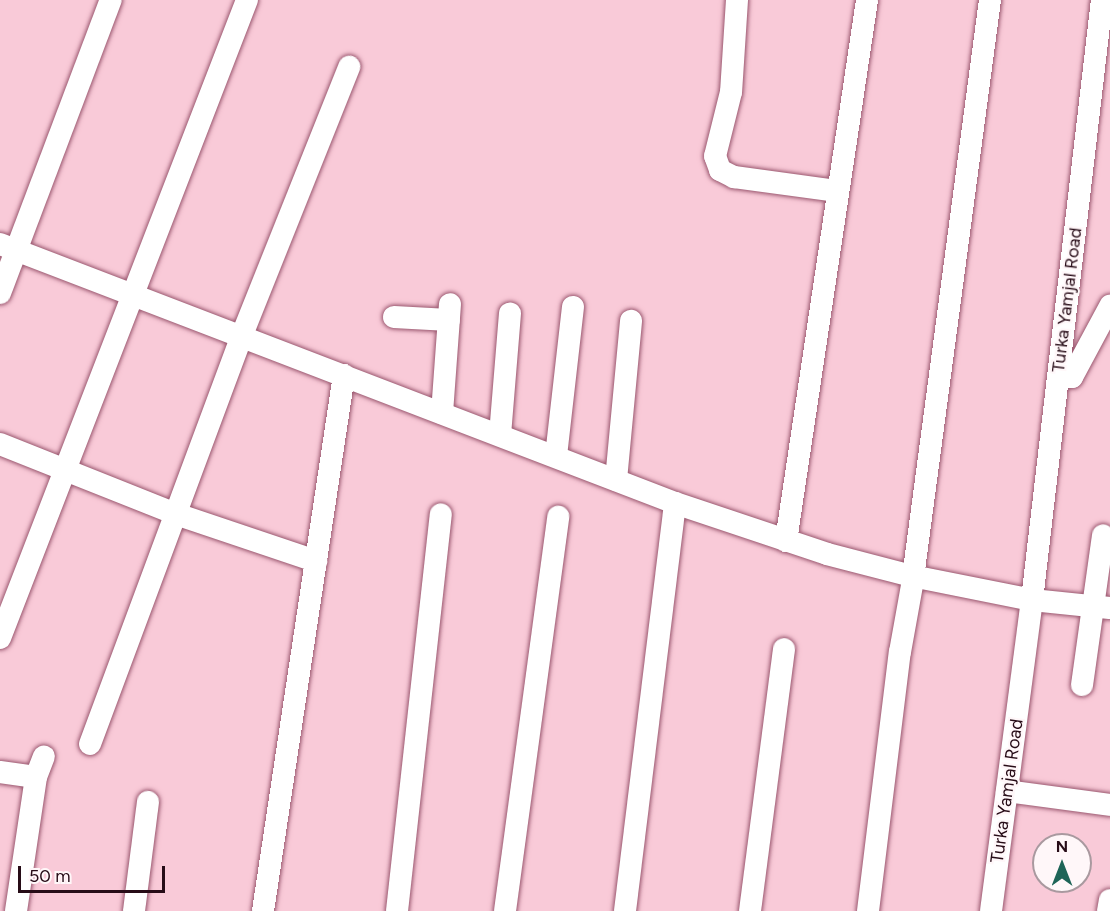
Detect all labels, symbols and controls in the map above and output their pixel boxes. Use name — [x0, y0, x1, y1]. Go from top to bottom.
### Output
street label: Turka Yamjal Road — [1047, 226, 1087, 374]
street label: Turka Yamjal Road — [986, 717, 1028, 865]
north arrow — [1032, 833, 1092, 893]
text: N — [1056, 837, 1068, 856]
scale bar — [21, 854, 168, 892]
text: 50 m — [29, 865, 71, 887]

